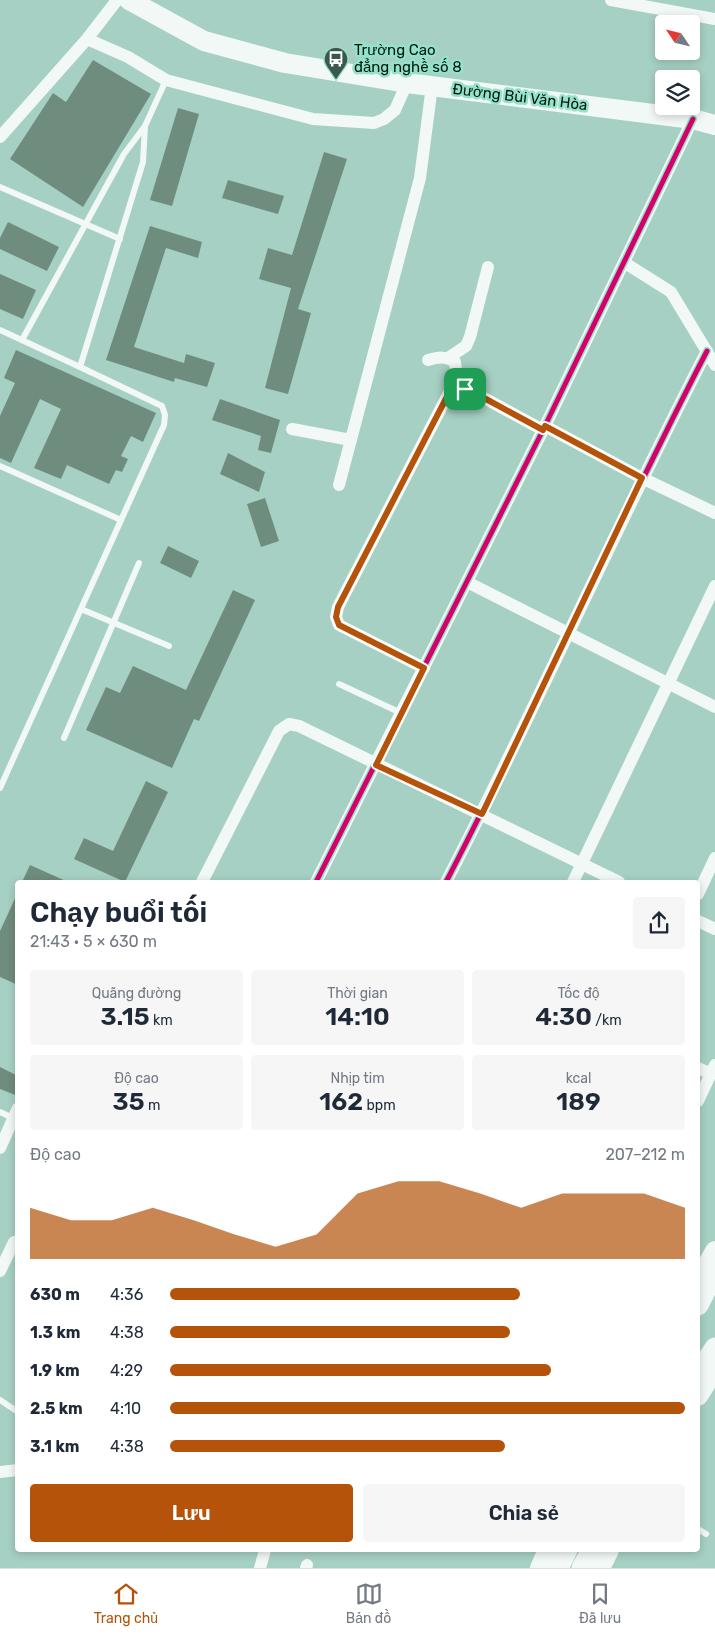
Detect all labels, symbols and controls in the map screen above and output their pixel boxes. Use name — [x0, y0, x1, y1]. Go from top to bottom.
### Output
north arrow — [655, 15, 700, 60]
map controls — [655, 15, 700, 115]
place label: Trường Cao đẳng nghề số 8 — [354, 41, 462, 76]
bus stop icon: Trường Cao đẳng nghề số 8 — [323, 46, 349, 80]
button: layers — [655, 70, 700, 115]
street label: Đường Bùi Văn Hòa — [452, 80, 588, 114]
pin — [444, 368, 486, 410]
icon: arrive — [451, 375, 479, 403]
text: Chạy buổi tối — [30, 896, 207, 929]
button: share — [633, 897, 685, 949]
text: 21:43 · 5 × 630 m — [30, 932, 157, 951]
text: Quãng đường — [92, 985, 181, 1002]
text: Thời gian — [327, 985, 388, 1002]
text: Tốc độ — [557, 985, 600, 1002]
text: 3.15 — [100, 1002, 150, 1031]
text: 14:10 — [325, 1002, 390, 1031]
text: 4:30 — [535, 1002, 592, 1031]
text: km — [150, 1012, 173, 1029]
text: /km — [592, 1012, 622, 1029]
text: Độ cao — [114, 1070, 159, 1087]
text: Nhịp tim — [330, 1070, 385, 1087]
text: kcal — [566, 1070, 591, 1087]
text: 35 — [113, 1087, 145, 1116]
text: 162 — [319, 1087, 363, 1116]
text: 189 — [556, 1087, 601, 1116]
text: m — [145, 1097, 160, 1114]
text: bpm — [363, 1097, 396, 1114]
text: Độ cao — [30, 1145, 81, 1164]
text: 207–212 m — [605, 1145, 685, 1164]
text: 630 m — [30, 1285, 80, 1304]
text: 4:36 — [110, 1285, 143, 1304]
text: 1.3 km — [30, 1323, 80, 1342]
text: 4:38 — [110, 1323, 144, 1342]
text: 1.9 km — [30, 1361, 80, 1380]
text: 4:29 — [110, 1361, 143, 1380]
text: 2.5 km — [30, 1399, 83, 1418]
text: 4:10 — [110, 1399, 141, 1418]
text: 3.1 km — [30, 1437, 79, 1456]
text: 4:38 — [110, 1437, 144, 1456]
button: Lưu — [30, 1484, 353, 1542]
button: Chia sẻ — [363, 1484, 685, 1542]
tab: Trang chủ — [94, 1580, 158, 1627]
tab: Bản đồ — [346, 1580, 391, 1627]
tab: Đã lưu — [579, 1580, 621, 1627]

